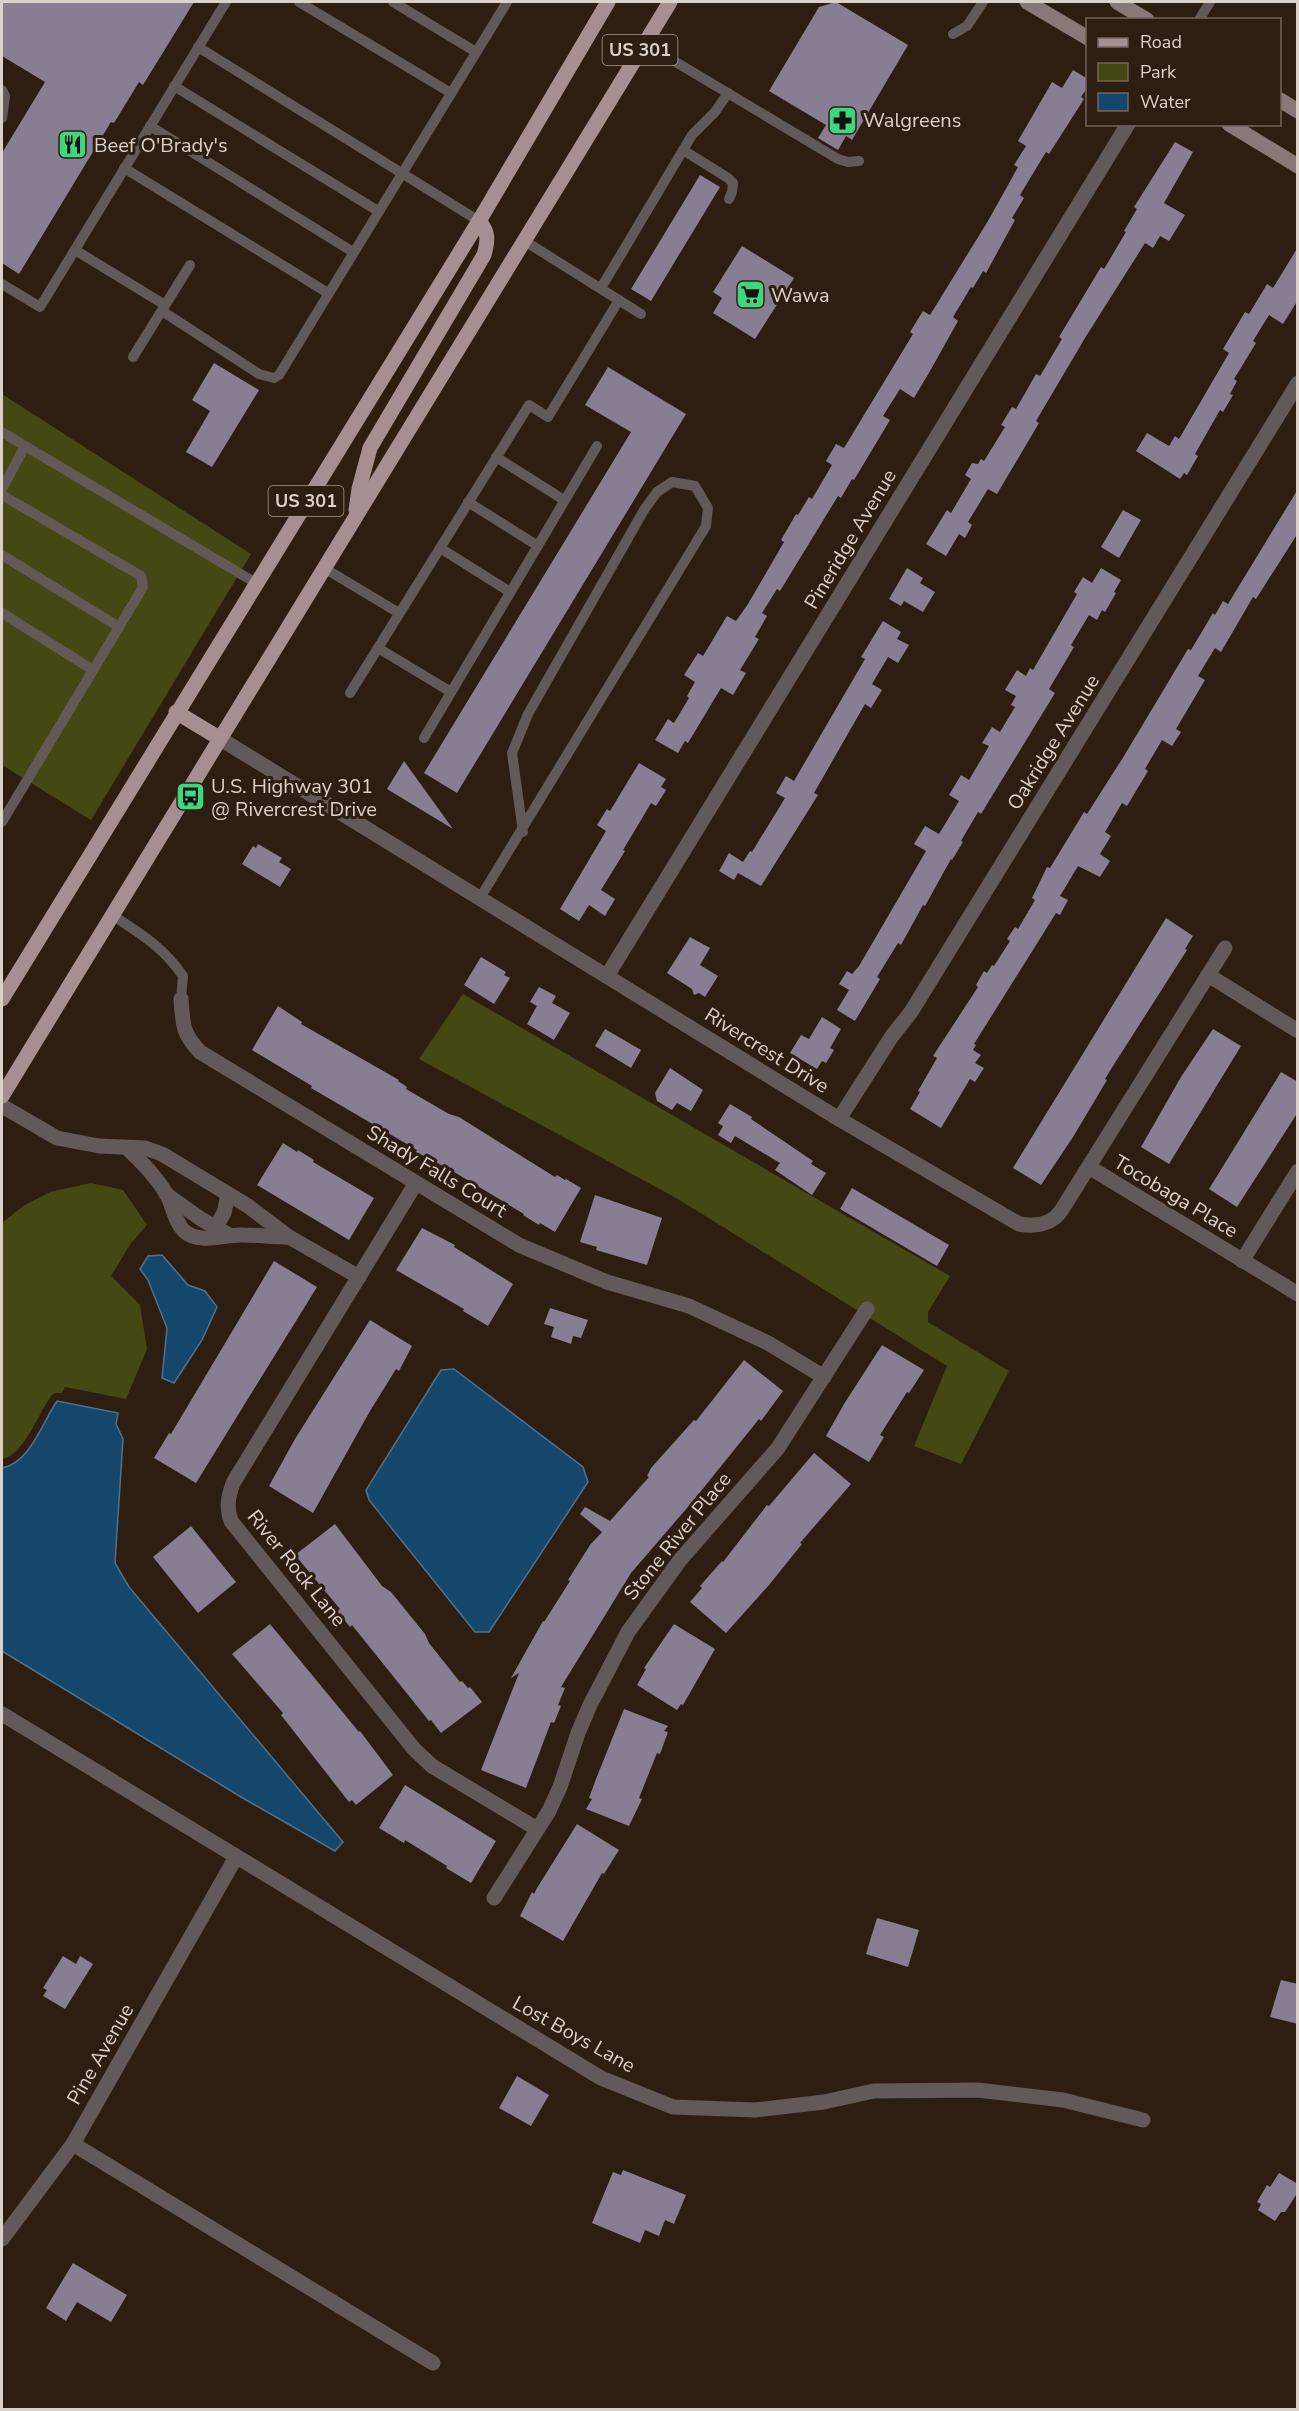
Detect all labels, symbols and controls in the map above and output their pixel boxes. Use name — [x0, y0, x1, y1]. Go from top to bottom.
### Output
legend — [1086, 18, 1281, 126]
text: Road — [1140, 30, 1182, 54]
road number: US 301 — [602, 35, 678, 65]
text: Park — [1140, 60, 1177, 84]
text: Water — [1140, 90, 1191, 114]
pharmacy icon: Walgreens — [826, 104, 858, 136]
place label: Walgreens — [863, 107, 961, 134]
restaurant icon: Beef O'Brady's — [57, 129, 89, 161]
place label: Beef O'Brady's — [94, 132, 228, 159]
supermarket icon: Wawa — [734, 279, 766, 311]
place label: Wawa — [771, 282, 830, 309]
street label: Pineridge Avenue — [798, 464, 903, 614]
road number: US 301 — [268, 486, 344, 516]
street label: Oakridge Avenue — [1001, 669, 1106, 815]
place label: U.S. Highway 301 @ Rivercrest Drive — [211, 773, 377, 823]
bus stop icon: U.S. Highway 301 @ Rivercrest Drive — [174, 781, 206, 813]
street label: Rivercrest Drive — [699, 1001, 834, 1099]
street label: Shady Falls Court — [362, 1119, 513, 1224]
street label: Tocobaga Place — [1109, 1149, 1243, 1244]
street label: Stone River Place — [617, 1467, 737, 1606]
street label: River Rock Lane — [241, 1504, 352, 1632]
street label: Lost Boys Lane — [508, 1990, 640, 2079]
street label: Pine Avenue — [61, 1999, 140, 2110]

